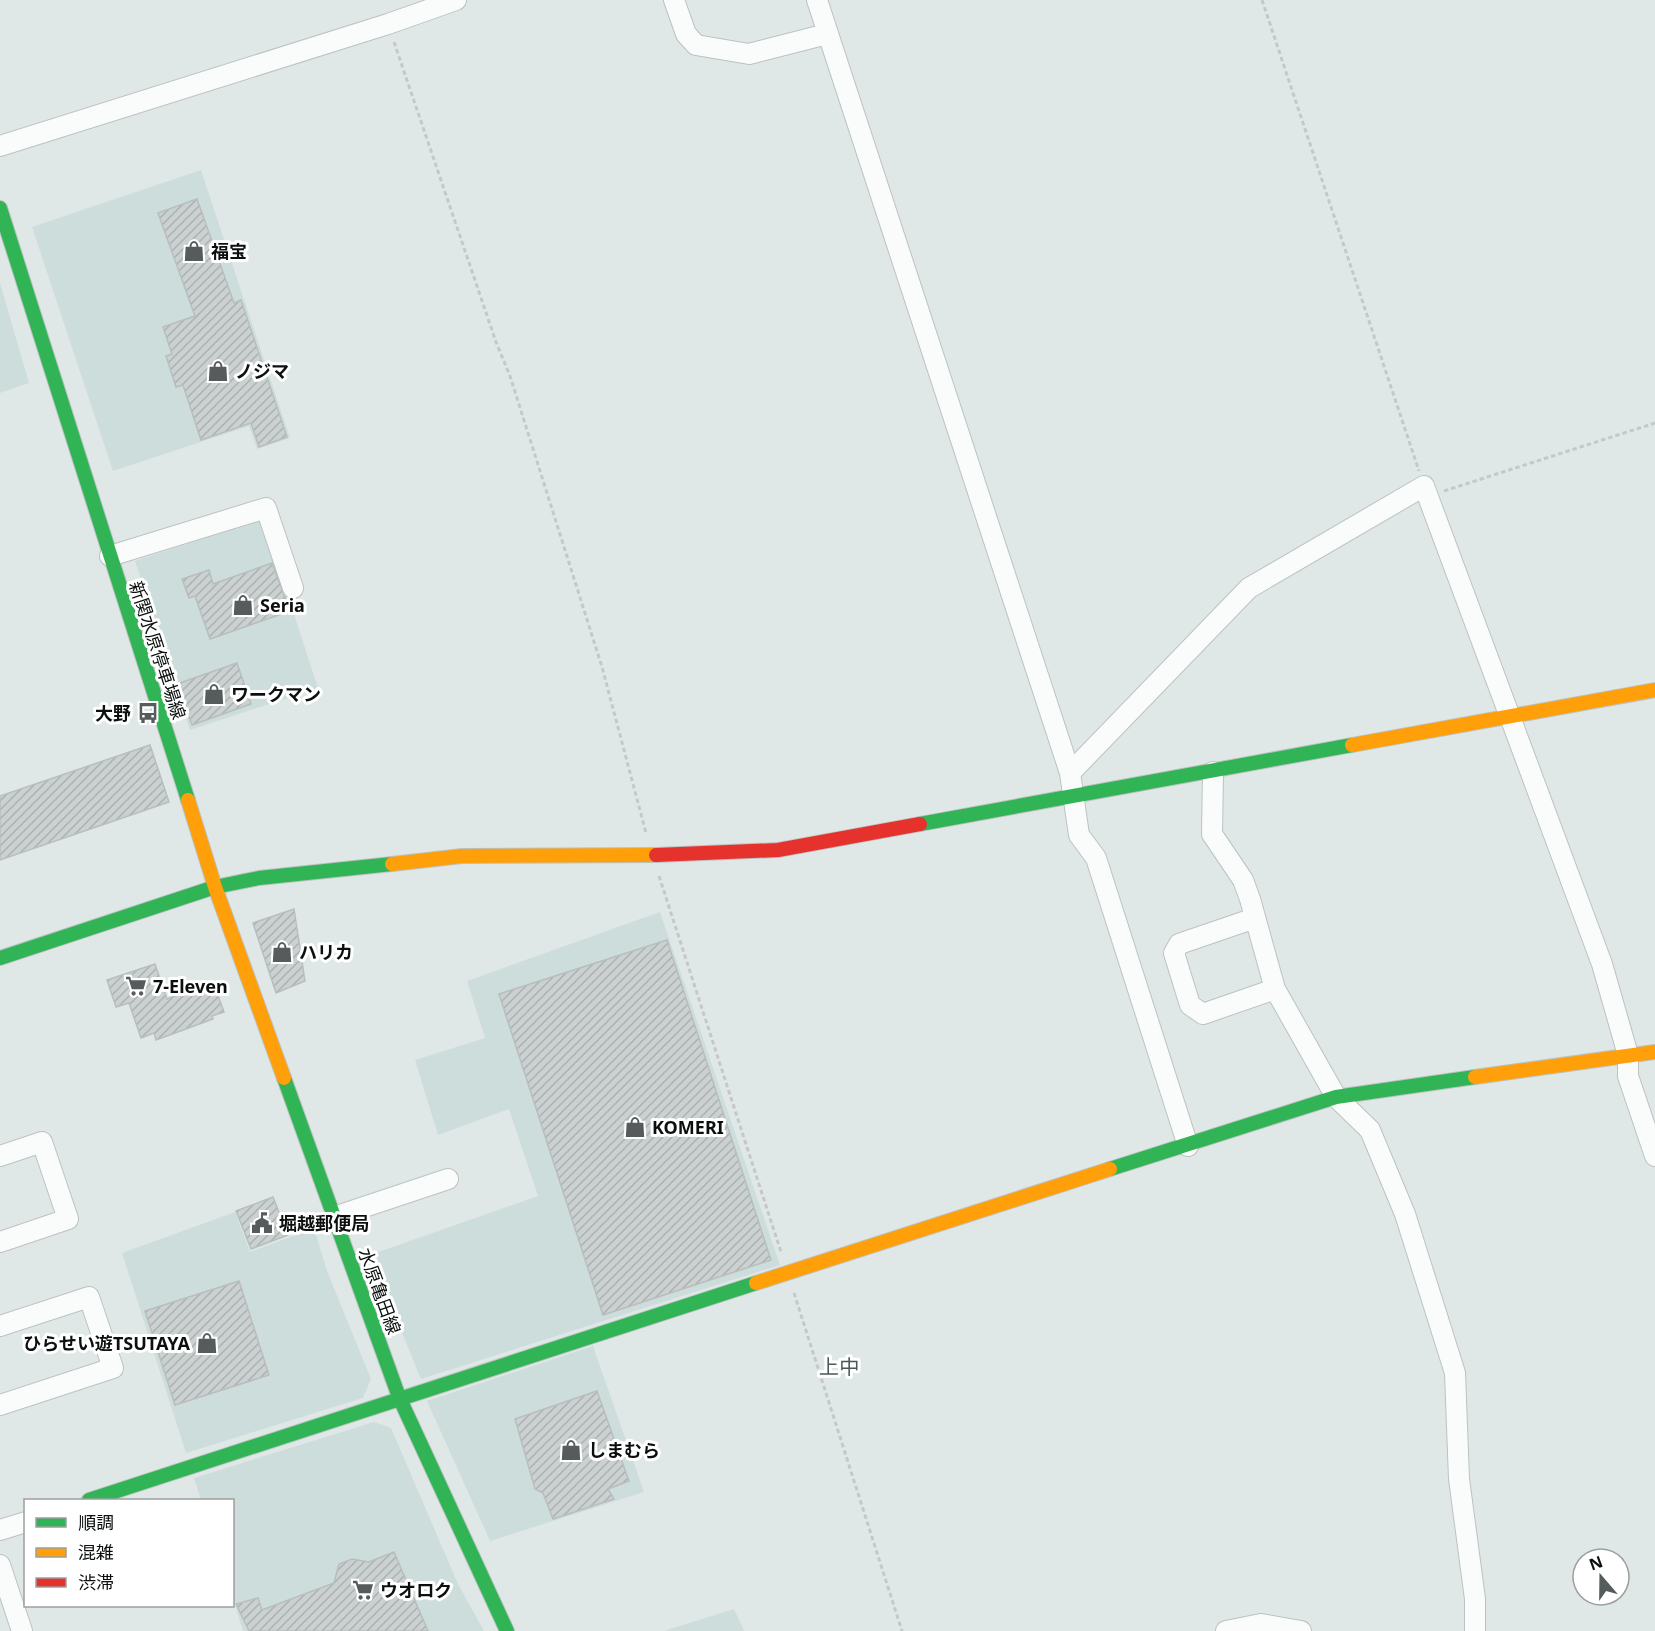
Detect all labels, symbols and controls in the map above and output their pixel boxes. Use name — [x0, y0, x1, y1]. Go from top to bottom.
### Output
shop icon: 福宝 — [182, 239, 206, 263]
place label: 福宝 — [211, 239, 247, 263]
shop icon: ノジマ — [206, 359, 230, 383]
place label: ノジマ — [235, 359, 289, 383]
street label: 新関水原停車場線 — [124, 578, 192, 722]
shop icon: Seria — [231, 593, 255, 617]
place label: Seria — [260, 593, 305, 617]
shop icon: ワークマン — [202, 682, 226, 706]
place label: ワークマン — [231, 682, 321, 706]
place label: 大野 — [95, 701, 131, 725]
bus stop icon: 大野 — [136, 701, 160, 725]
shop icon: ハリカ — [270, 940, 294, 964]
place label: ハリカ — [299, 940, 353, 964]
supermarket icon: 7-Eleven — [124, 974, 148, 998]
place label: 7-Eleven — [153, 974, 228, 998]
shop icon: KOMERI — [623, 1115, 647, 1139]
place label: KOMERI — [652, 1115, 724, 1139]
public building icon: 堀越郵便局 — [250, 1211, 274, 1235]
place label: 堀越郵便局 — [279, 1211, 369, 1235]
street label: 水原亀田線 — [353, 1245, 407, 1337]
place label: ひらせい遊TSUTAYA — [23, 1331, 191, 1355]
shop icon: ひらせい遊TSUTAYA — [195, 1331, 219, 1355]
district label: 上中 — [819, 1353, 859, 1380]
shop icon: しまむら — [559, 1438, 583, 1462]
place label: しまむら — [588, 1438, 660, 1462]
legend — [24, 1499, 234, 1607]
text: 順調 — [78, 1510, 114, 1534]
text: 混雑 — [78, 1540, 114, 1564]
north arrow — [1571, 1547, 1631, 1607]
text: N — [1586, 1550, 1606, 1575]
text: 渋滞 — [78, 1570, 114, 1594]
supermarket icon: ウオロク — [351, 1578, 375, 1602]
place label: ウオロク — [380, 1578, 452, 1602]

